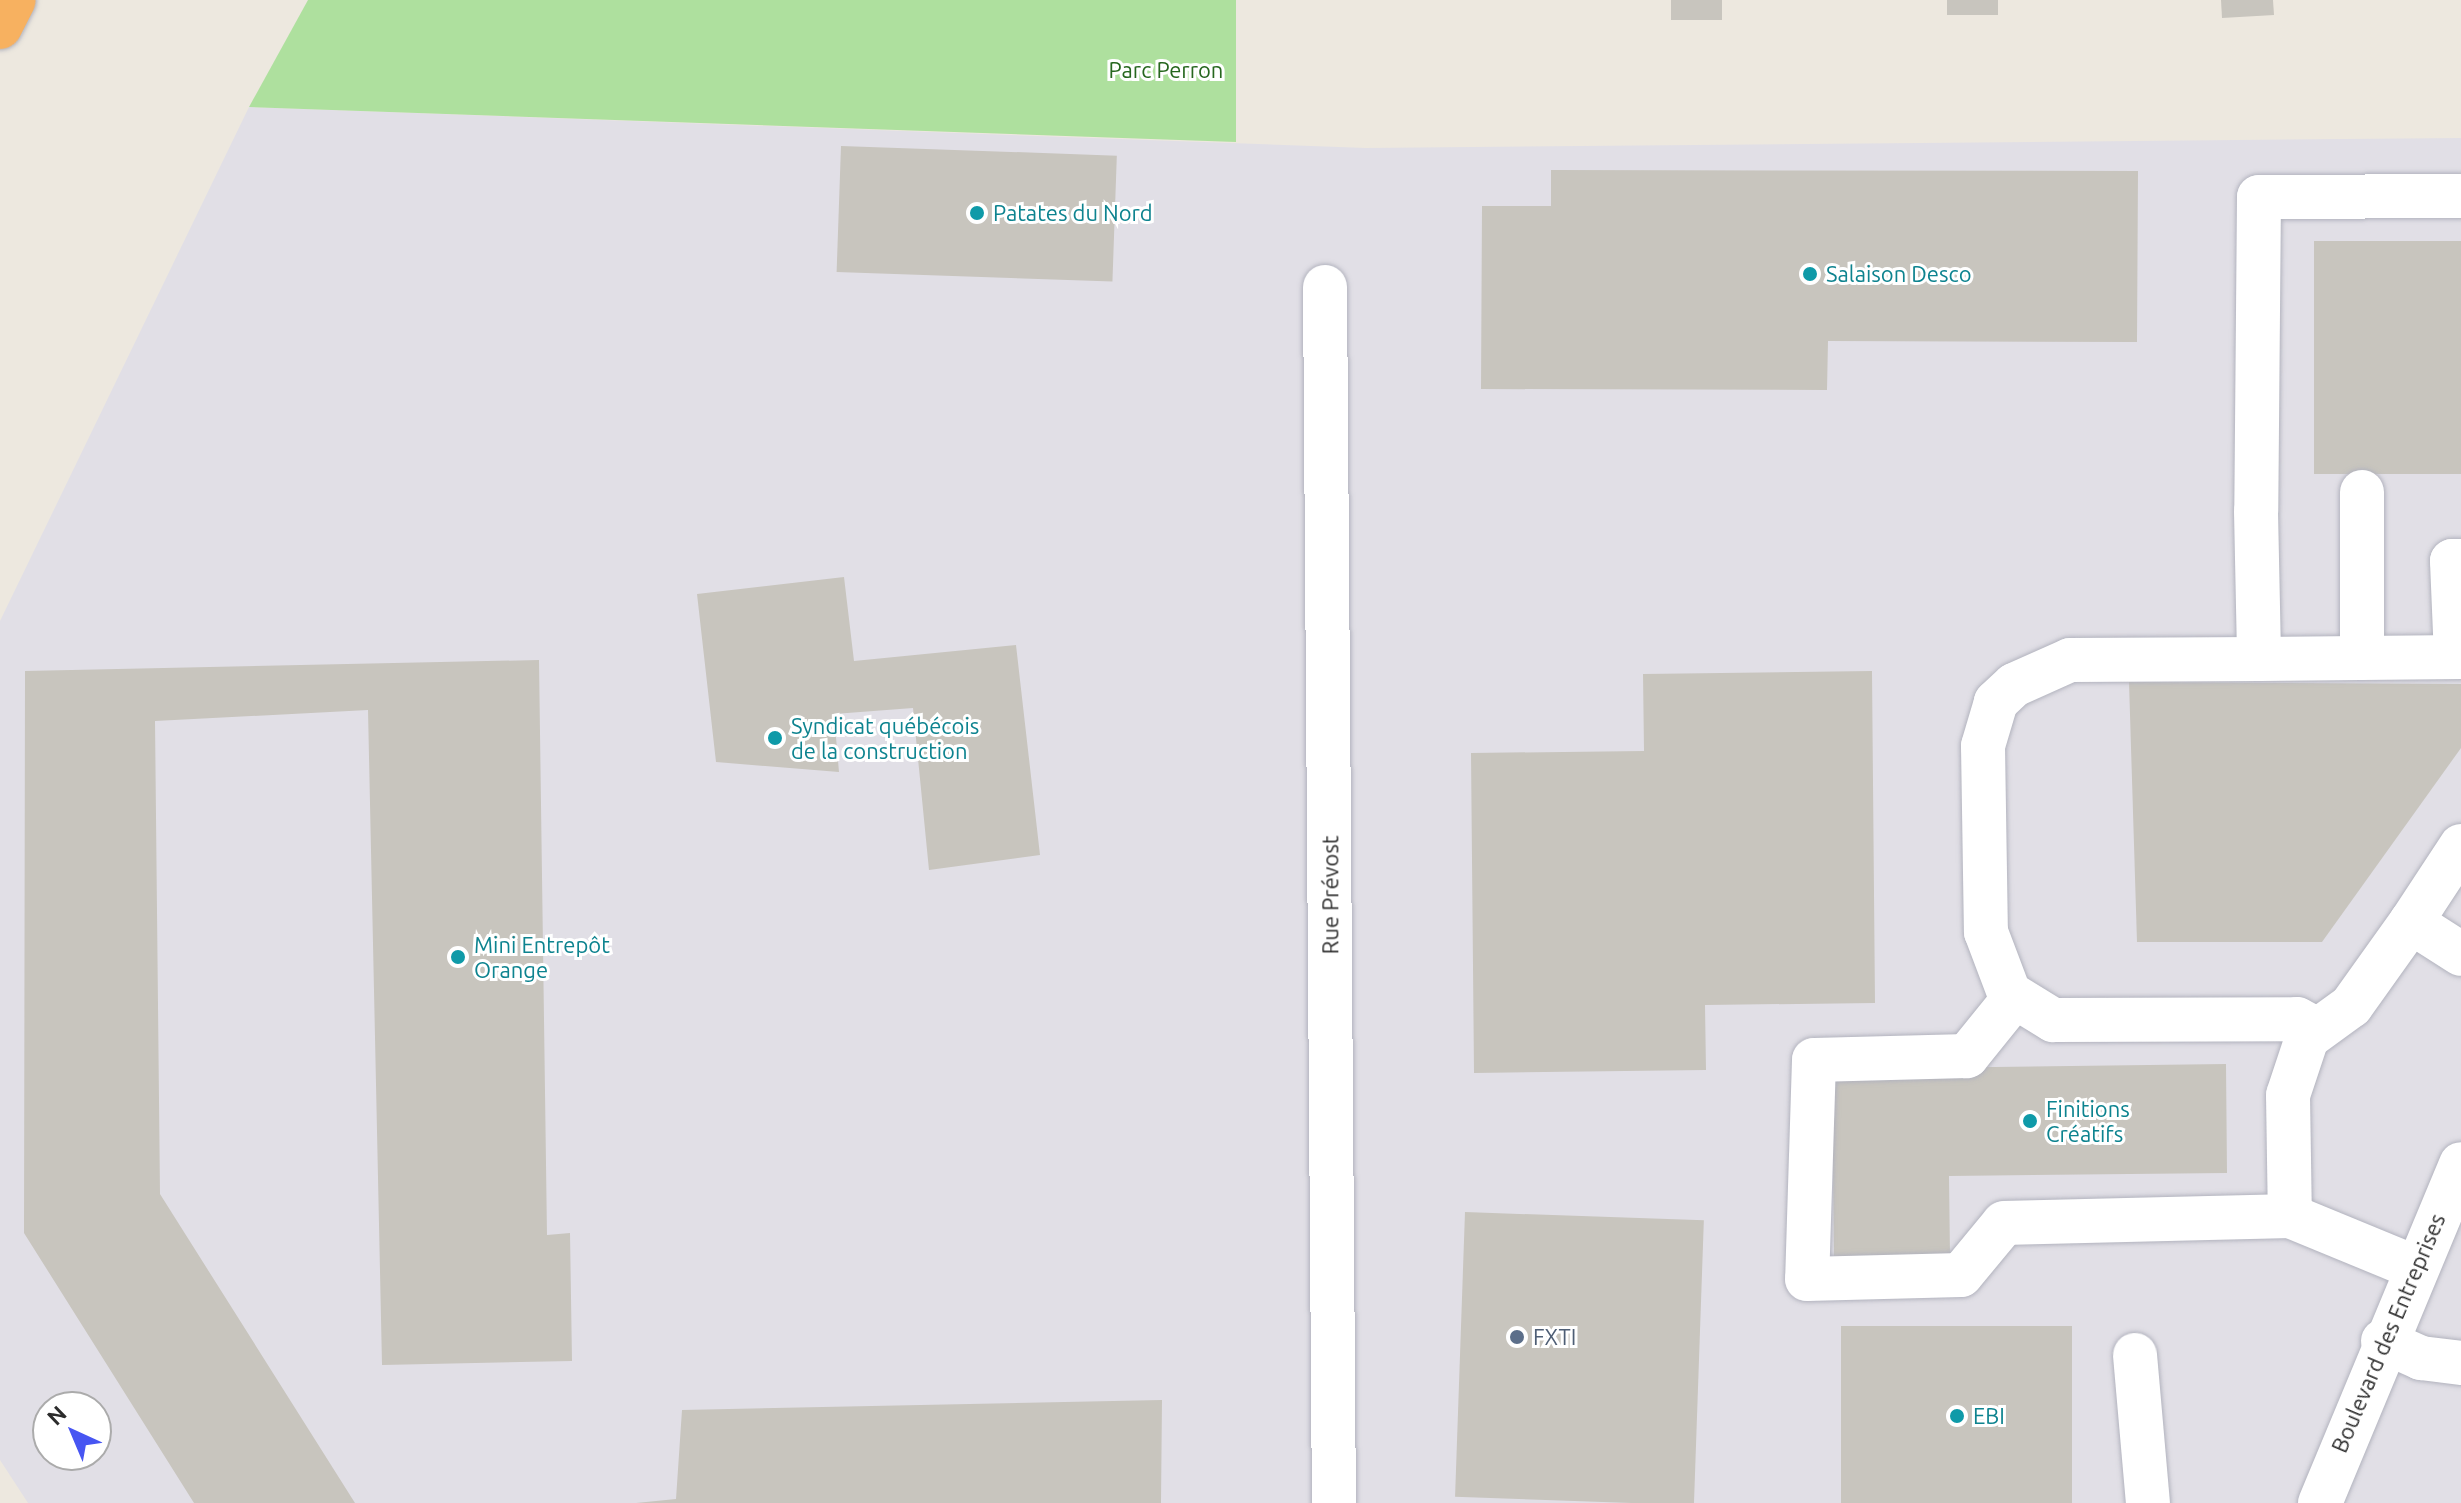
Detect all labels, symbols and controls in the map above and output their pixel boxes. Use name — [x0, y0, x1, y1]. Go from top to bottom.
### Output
park label: Parc Perron — [1109, 57, 1223, 83]
place label: Patates du Nord — [993, 200, 1153, 226]
marker: Patates du Nord — [968, 204, 986, 222]
place label: Salaison Desco — [1826, 261, 1972, 287]
marker: Salaison Desco — [1801, 265, 1819, 283]
place label: Syndicat québécois de la construction — [791, 712, 979, 764]
marker: Syndicat québécois de la construction — [766, 729, 784, 747]
street label: Rue Prévost — [1317, 836, 1343, 954]
place label: Mini Entrepôt Orange — [474, 931, 610, 982]
marker: Mini Entrepôt Orange — [449, 948, 467, 966]
place label: Finitions Créatifs — [2046, 1095, 2130, 1146]
marker: Finitions Créatifs — [2021, 1112, 2039, 1130]
street label: Boulevard des Entreprises — [2326, 1210, 2450, 1456]
place label: FXTI — [1533, 1324, 1576, 1350]
marker: FXTI — [1508, 1328, 1526, 1346]
north arrow — [32, 1391, 112, 1471]
text: N — [42, 1400, 71, 1430]
place label: EBI — [1973, 1403, 2005, 1429]
marker: EBI — [1948, 1407, 1966, 1425]

